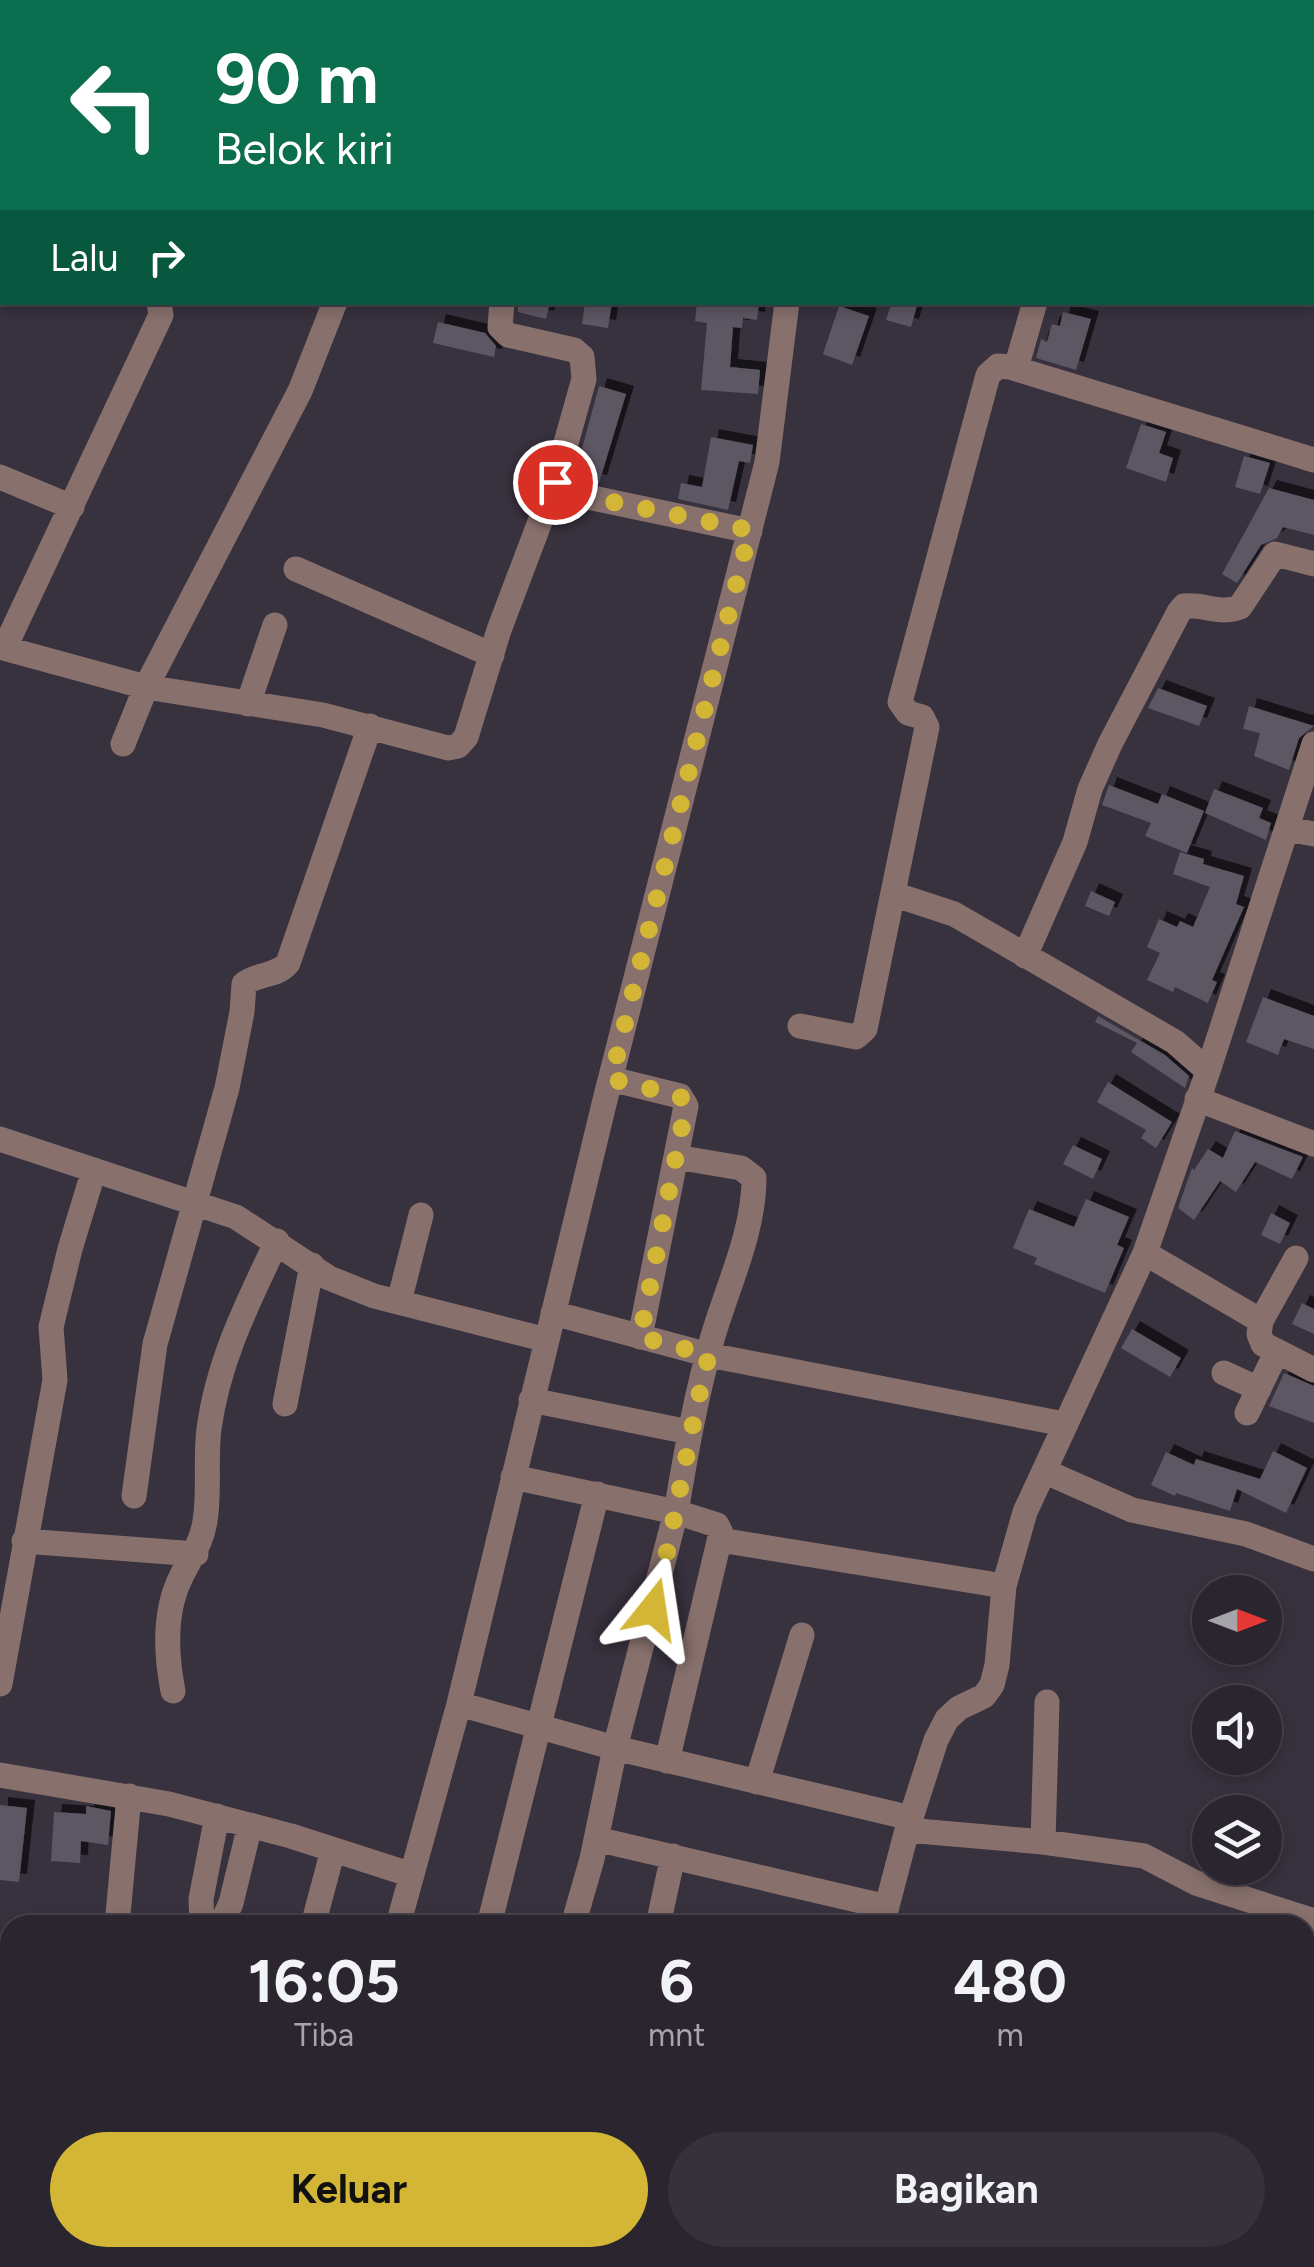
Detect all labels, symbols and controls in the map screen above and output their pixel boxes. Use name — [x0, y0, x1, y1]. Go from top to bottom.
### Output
text: 90 m — [215, 36, 379, 121]
icon: left — [50, 40, 180, 170]
text: Belok kiri — [215, 121, 394, 175]
icon: right — [139, 230, 194, 285]
text: Lalu — [50, 235, 119, 281]
pin — [513, 440, 598, 525]
icon: arrive — [528, 455, 583, 510]
position arrow — [601, 1557, 705, 1661]
north arrow — [1192, 1575, 1282, 1665]
map controls — [1192, 1575, 1282, 1885]
button: sound — [1192, 1685, 1282, 1775]
button: layers — [1192, 1795, 1282, 1885]
text: 16:05 — [248, 1945, 400, 2017]
text: 6 — [659, 1945, 694, 2017]
text: 480 — [953, 1945, 1067, 2017]
text: Tiba — [294, 2016, 354, 2054]
text: mnt — [648, 2016, 705, 2054]
text: m — [996, 2016, 1024, 2054]
button: Keluar — [50, 2132, 648, 2247]
button: Bagikan — [668, 2132, 1265, 2247]

